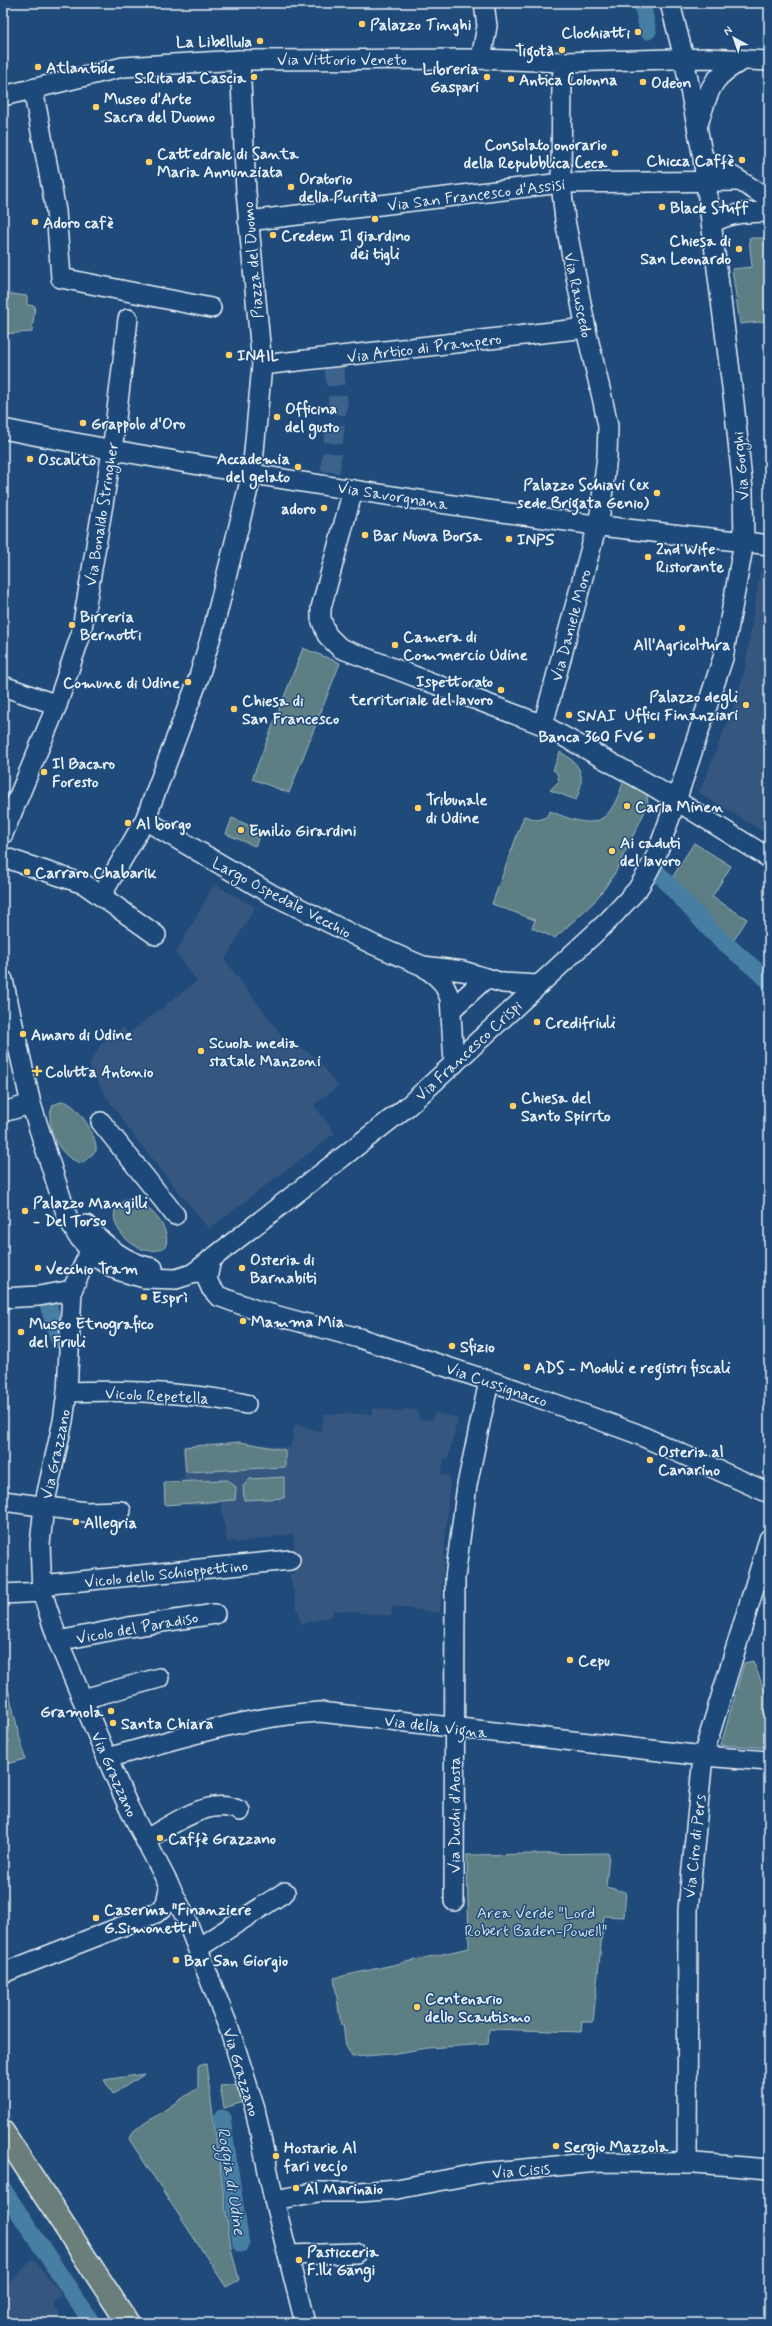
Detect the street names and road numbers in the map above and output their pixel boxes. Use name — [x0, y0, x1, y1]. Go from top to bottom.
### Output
street label: Via Vittorio Veneto — [277, 50, 407, 71]
street label: Via San Francesco d'Assisi — [386, 174, 567, 217]
street label: Piazza del Duomo — [238, 200, 269, 319]
street label: Via Rauscedo — [558, 251, 597, 340]
street label: Via Artico di Prampero — [346, 329, 503, 368]
street label: Via Gorghi — [728, 430, 756, 501]
street label: Via Bonaldo Stringher — [81, 441, 125, 588]
street label: Via Savorgnana — [336, 477, 450, 516]
street label: Via Daniele Moro — [546, 567, 597, 684]
street label: Largo Ospedale Vecchio — [208, 853, 354, 945]
street label: Via Francesco Crispi — [411, 996, 527, 1106]
street label: Via Cussignacco — [443, 1358, 550, 1413]
street label: Vicolo Repetella — [105, 1383, 209, 1410]
street label: Via Grazzano — [37, 1407, 76, 1501]
street label: Vicolo dello Schioppettino — [83, 1555, 249, 1594]
street label: Vicolo del Paradiso — [75, 1607, 200, 1650]
street label: Via della Vigna — [383, 1711, 489, 1745]
street label: Via Grazzano — [85, 1729, 142, 1821]
street label: Via Duchi d'Aosta — [445, 1757, 466, 1873]
street label: Via Ciro di Pers — [680, 1793, 711, 1899]
street label: Via Grazzano — [217, 2026, 264, 2119]
street label: Via Cisis — [491, 2158, 551, 2184]

